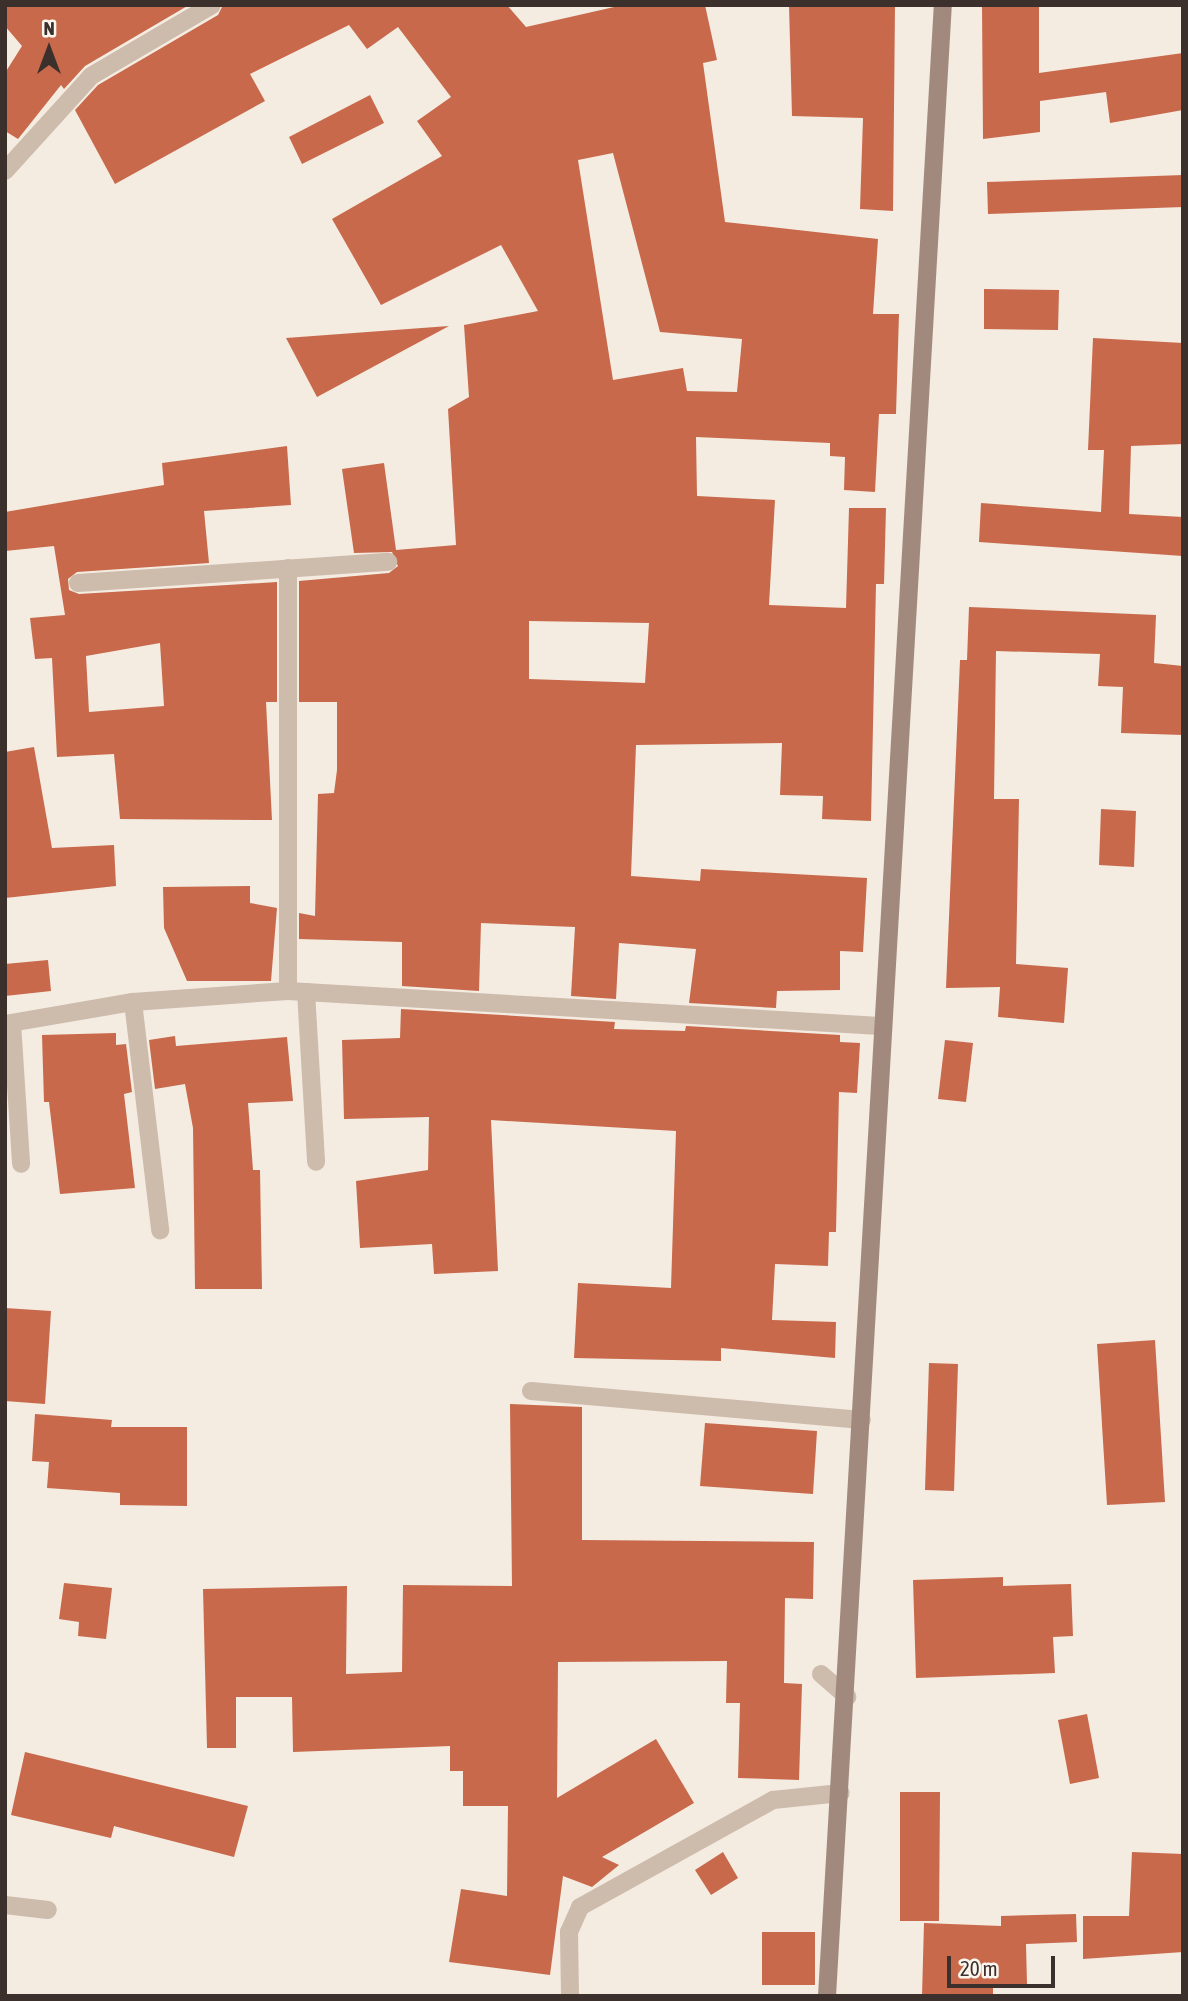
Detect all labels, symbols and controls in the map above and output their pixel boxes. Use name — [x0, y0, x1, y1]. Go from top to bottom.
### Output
north arrow — [14, 14, 84, 84]
text: N — [43, 17, 55, 39]
scale bar — [950, 1941, 1058, 1985]
text: 20 m — [960, 1956, 998, 1980]

